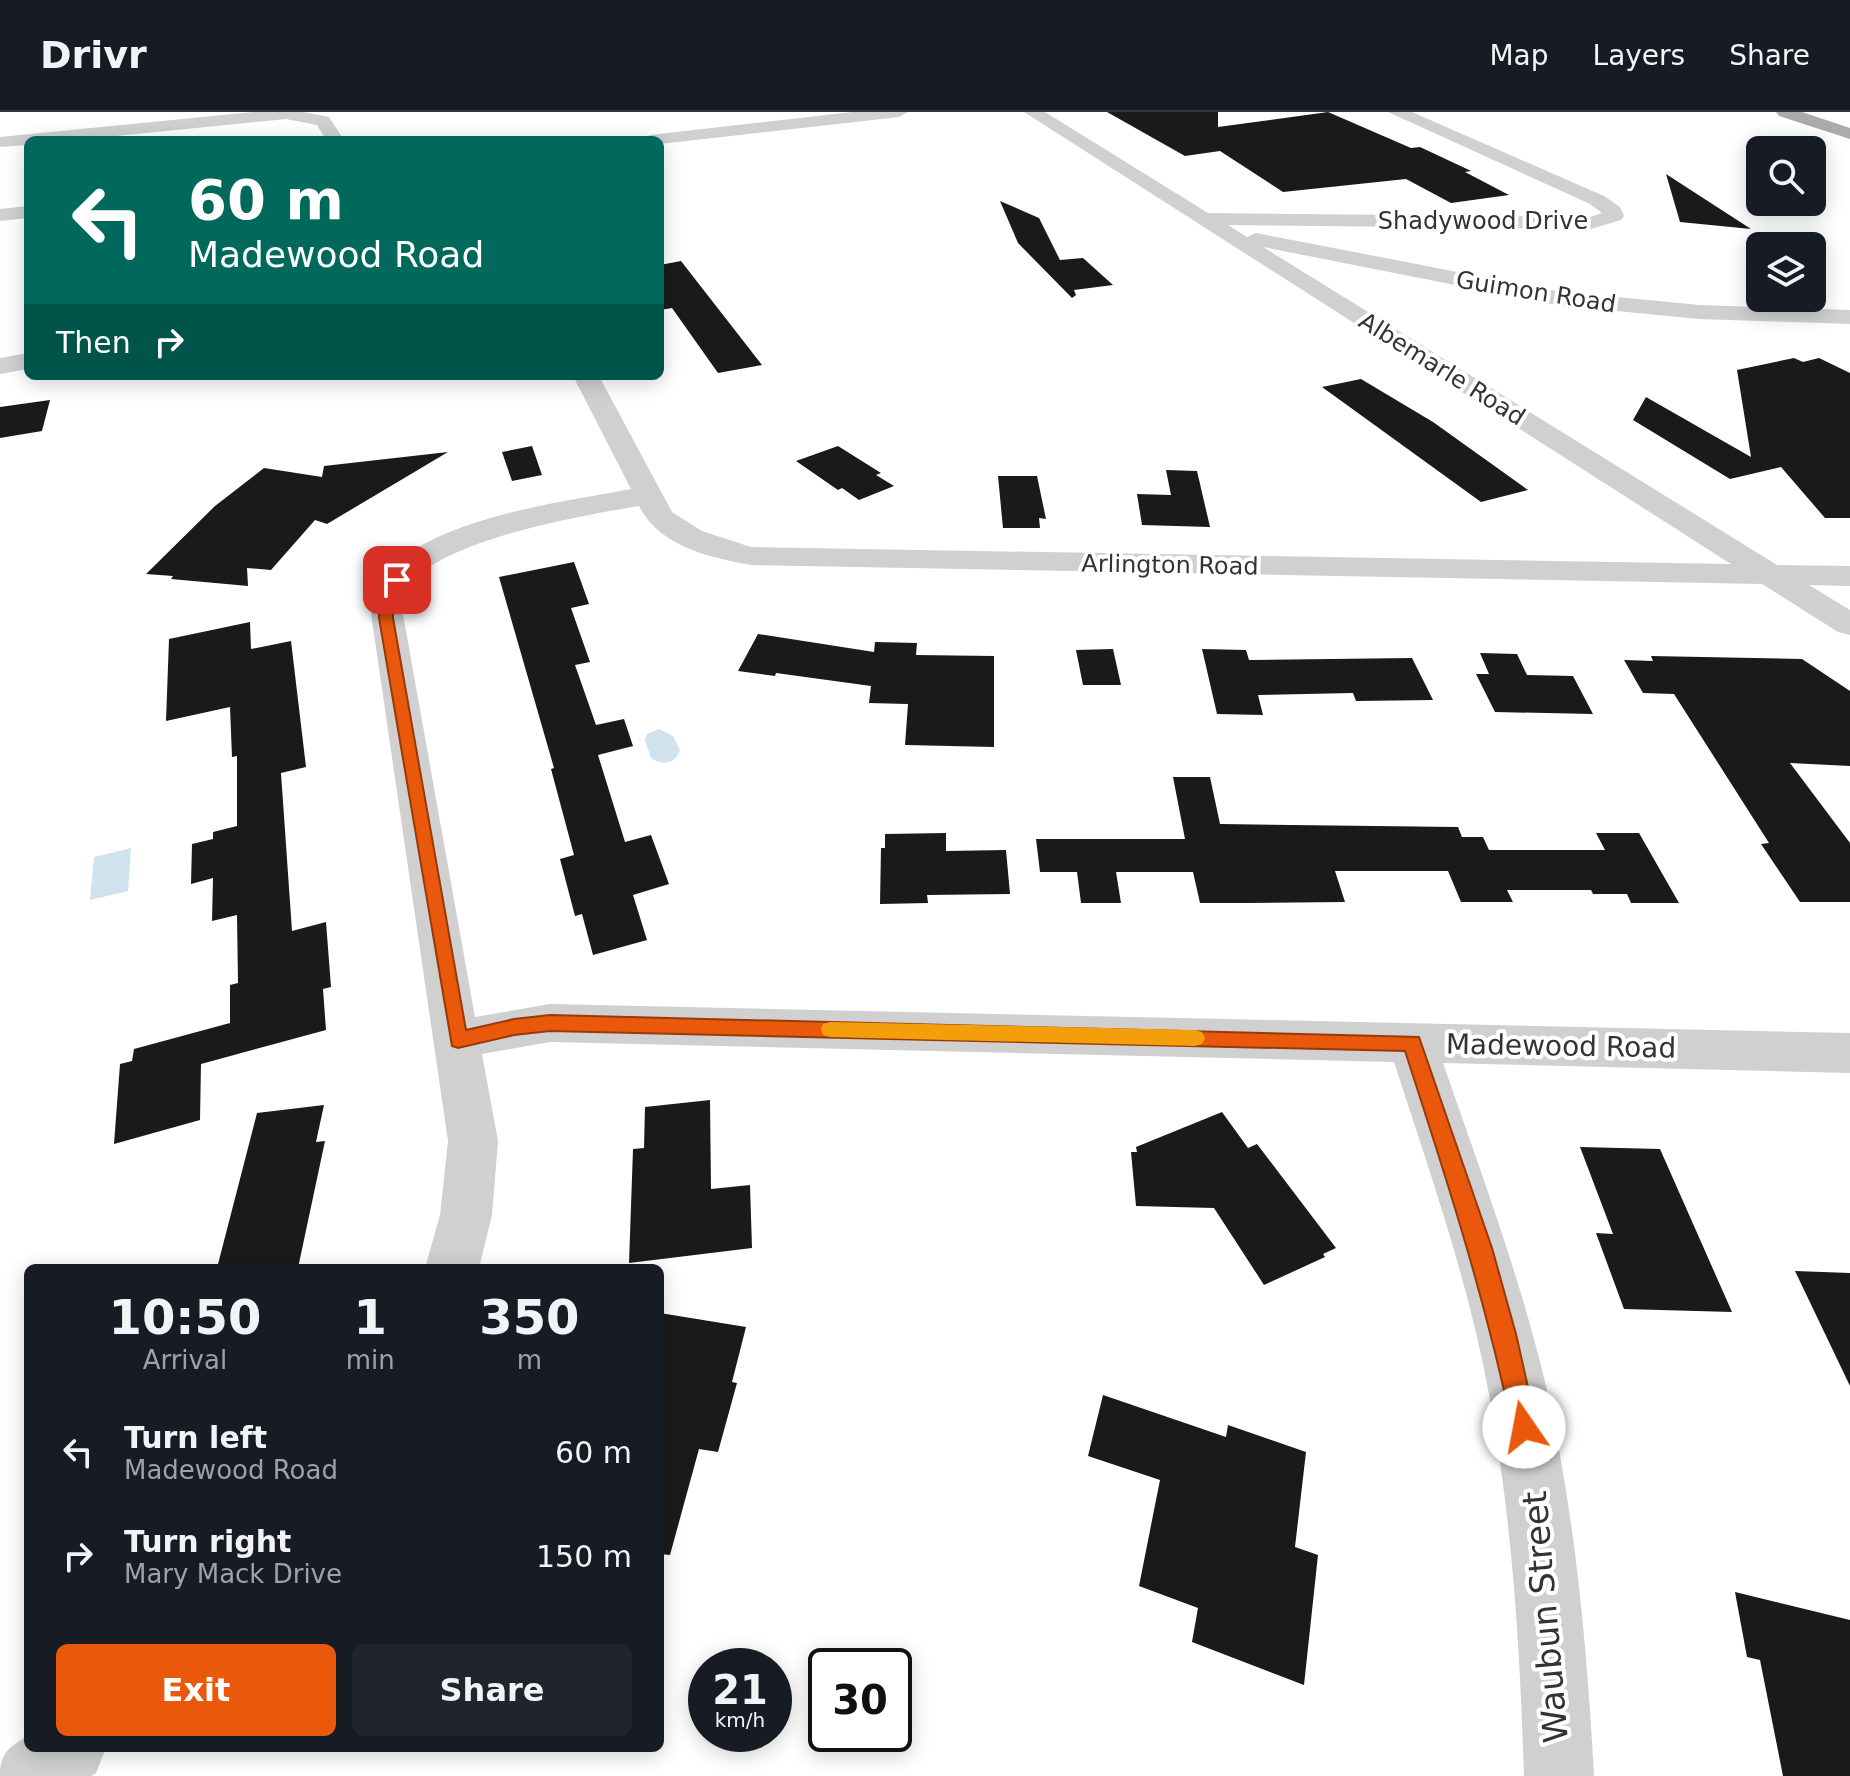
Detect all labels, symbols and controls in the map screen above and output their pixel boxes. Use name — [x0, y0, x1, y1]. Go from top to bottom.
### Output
text: Drivr — [40, 33, 147, 77]
text: Map — [1489, 39, 1549, 72]
text: Layers — [1593, 39, 1685, 72]
text: Share — [1729, 39, 1810, 72]
map controls — [1746, 136, 1826, 312]
button: search — [1746, 136, 1826, 216]
text: 60 m — [188, 167, 344, 232]
icon: left — [56, 168, 160, 272]
street label: Shadywood Drive — [1378, 207, 1588, 235]
button: layers — [1746, 232, 1826, 312]
text: Madewood Road — [188, 234, 484, 275]
street label: Guimon Road — [1454, 266, 1618, 318]
street label: Albemarle Road — [1354, 307, 1530, 431]
icon: right — [147, 320, 191, 364]
text: Then — [56, 325, 131, 360]
pin — [363, 546, 431, 614]
street label: Arlington Road — [1081, 549, 1259, 581]
icon: arrive — [375, 558, 419, 602]
street label: Madewood Road — [1446, 1027, 1676, 1065]
text: 10:50 — [108, 1289, 261, 1345]
text: 1 — [354, 1289, 387, 1345]
text: 350 — [479, 1289, 579, 1345]
text: Arrival — [143, 1345, 227, 1375]
text: min — [346, 1345, 395, 1375]
text: m — [517, 1345, 542, 1375]
position arrow — [1482, 1385, 1566, 1469]
text: Turn left — [124, 1420, 267, 1455]
icon: left — [56, 1430, 100, 1474]
text: 60 m — [555, 1435, 632, 1470]
text: Madewood Road — [124, 1455, 338, 1485]
street label: Waubun Street — [1514, 1489, 1576, 1745]
text: Turn right — [124, 1524, 291, 1559]
icon: right — [56, 1534, 100, 1578]
text: 150 m — [536, 1539, 632, 1574]
text: Mary Mack Drive — [124, 1559, 342, 1589]
button: Exit — [56, 1644, 336, 1736]
button: Share — [352, 1644, 632, 1736]
speed limit sign: 30 — [808, 1648, 912, 1752]
text: 21 — [712, 1667, 768, 1713]
text: km/h — [715, 1708, 765, 1732]

